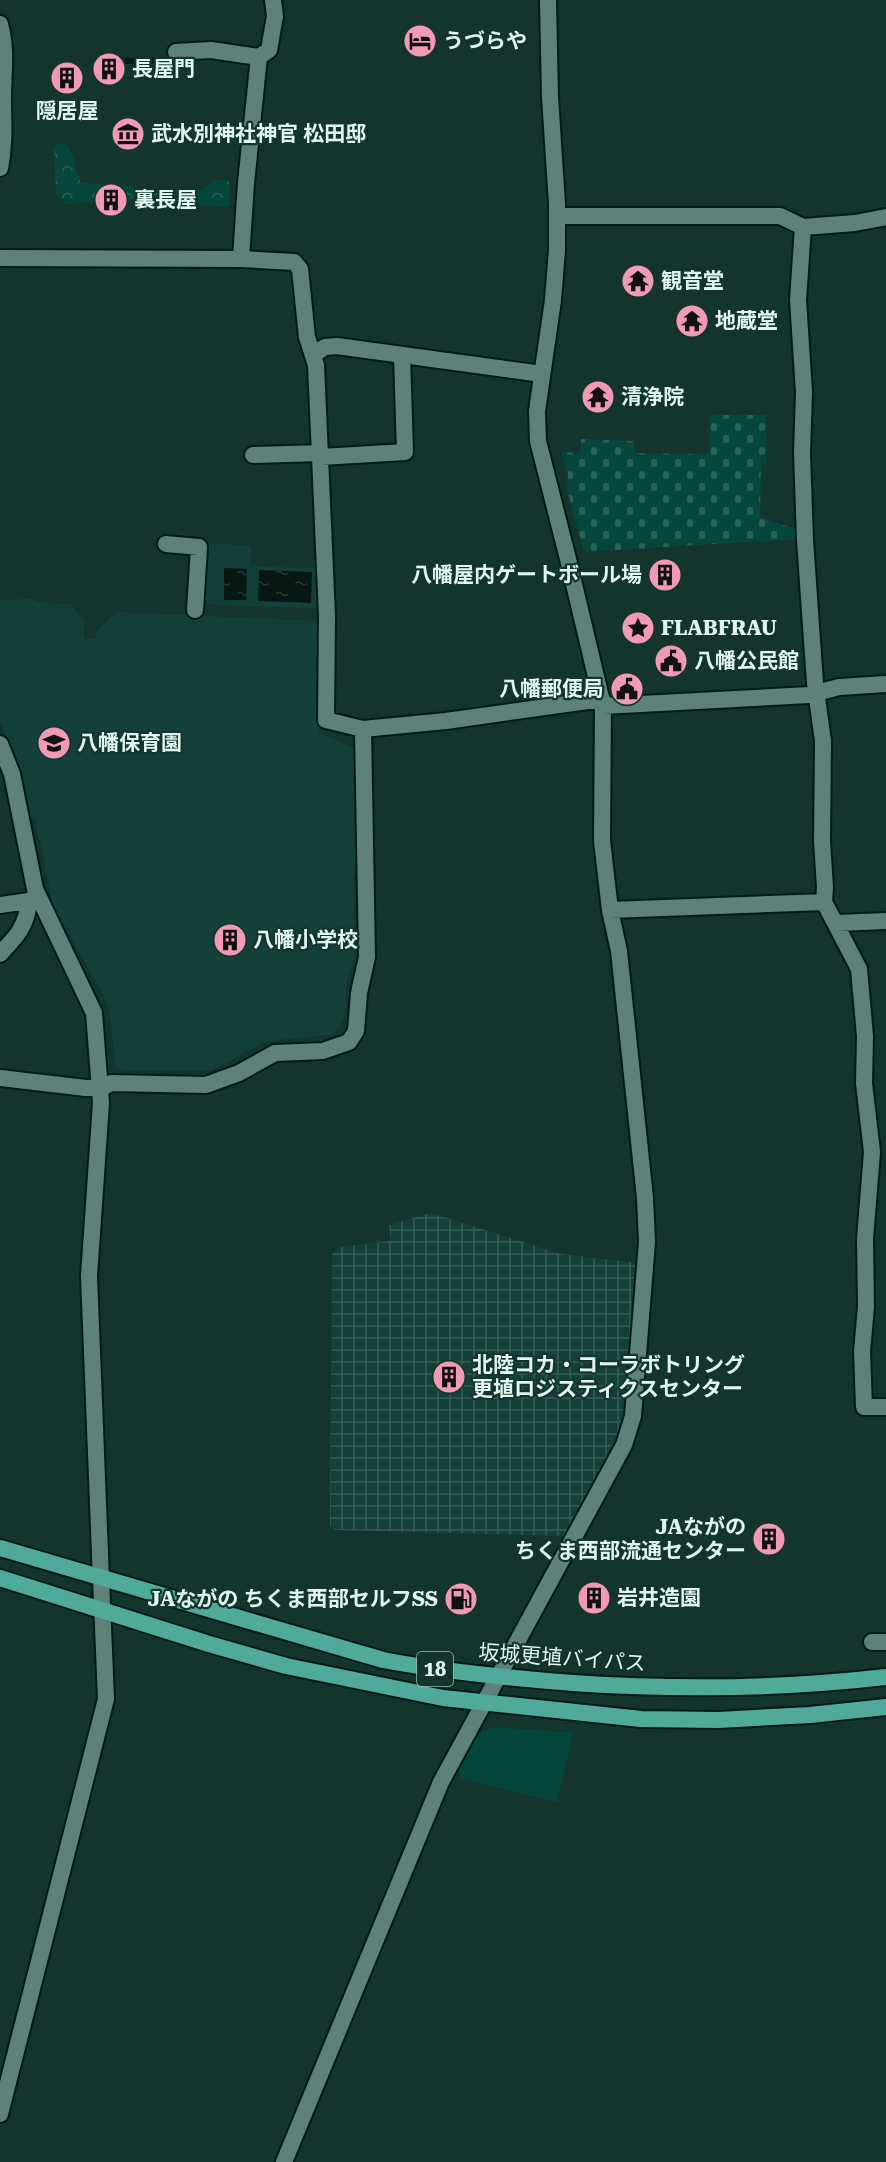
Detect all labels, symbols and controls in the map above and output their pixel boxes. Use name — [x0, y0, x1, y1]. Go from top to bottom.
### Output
hotel icon: うづらや — [402, 23, 438, 59]
place label: うづらや — [443, 29, 527, 53]
building icon: 長屋門 — [91, 51, 127, 87]
place label: 長屋門 — [132, 57, 195, 81]
building icon: 隠居屋 — [49, 60, 85, 96]
place label: 隠居屋 — [36, 99, 99, 123]
museum icon: 武水別神社神官 松田邸 — [110, 116, 146, 152]
place label: 武水別神社神官 松田邸 — [151, 122, 366, 146]
building icon: 裏長屋 — [93, 182, 129, 218]
place label: 裏長屋 — [134, 188, 197, 212]
temple icon: 観音堂 — [620, 263, 656, 299]
place label: 観音堂 — [661, 269, 724, 293]
temple icon: 地蔵堂 — [674, 303, 710, 339]
place label: 地蔵堂 — [715, 309, 778, 333]
temple icon: 清浄院 — [580, 379, 616, 415]
place label: 清浄院 — [621, 385, 684, 409]
building icon: 八幡屋内ゲートボール場 — [647, 557, 683, 593]
place label: 八幡屋内ゲートボール場 — [411, 563, 642, 587]
place icon: FLABFRAU — [620, 610, 656, 646]
place label: FLABFRAU — [661, 616, 777, 640]
public building icon: 八幡公民館 — [653, 643, 689, 679]
place label: 八幡公民館 — [694, 649, 799, 673]
public building icon: 八幡郵便局 — [609, 671, 645, 707]
place label: 八幡郵便局 — [499, 677, 604, 701]
school or university icon: 八幡保育園 — [36, 725, 72, 761]
place label: 八幡保育園 — [77, 731, 182, 755]
building icon: 八幡小学校 — [212, 922, 248, 958]
place label: 八幡小学校 — [253, 928, 358, 952]
place label: 北陸コカ・コーラボトリング 更埴ロジスティクスセンター — [472, 1353, 745, 1401]
building icon: 北陸コカ・コーラボトリング 更埴ロジスティクスセンター — [431, 1359, 467, 1395]
place label: JAながの ちくま西部流通センター — [515, 1515, 746, 1563]
building icon: JAながの ちくま西部流通センター — [751, 1521, 787, 1557]
building icon: 岩井造園 — [576, 1580, 612, 1616]
fuel station icon: JAながの ちくま西部セルフSS — [443, 1581, 479, 1617]
place label: 岩井造園 — [617, 1586, 701, 1610]
place label: JAながの ちくま西部セルフSS — [148, 1587, 438, 1611]
street label: 坂城更埴バイパス — [478, 1640, 646, 1676]
road number: 18 — [417, 1652, 453, 1686]

